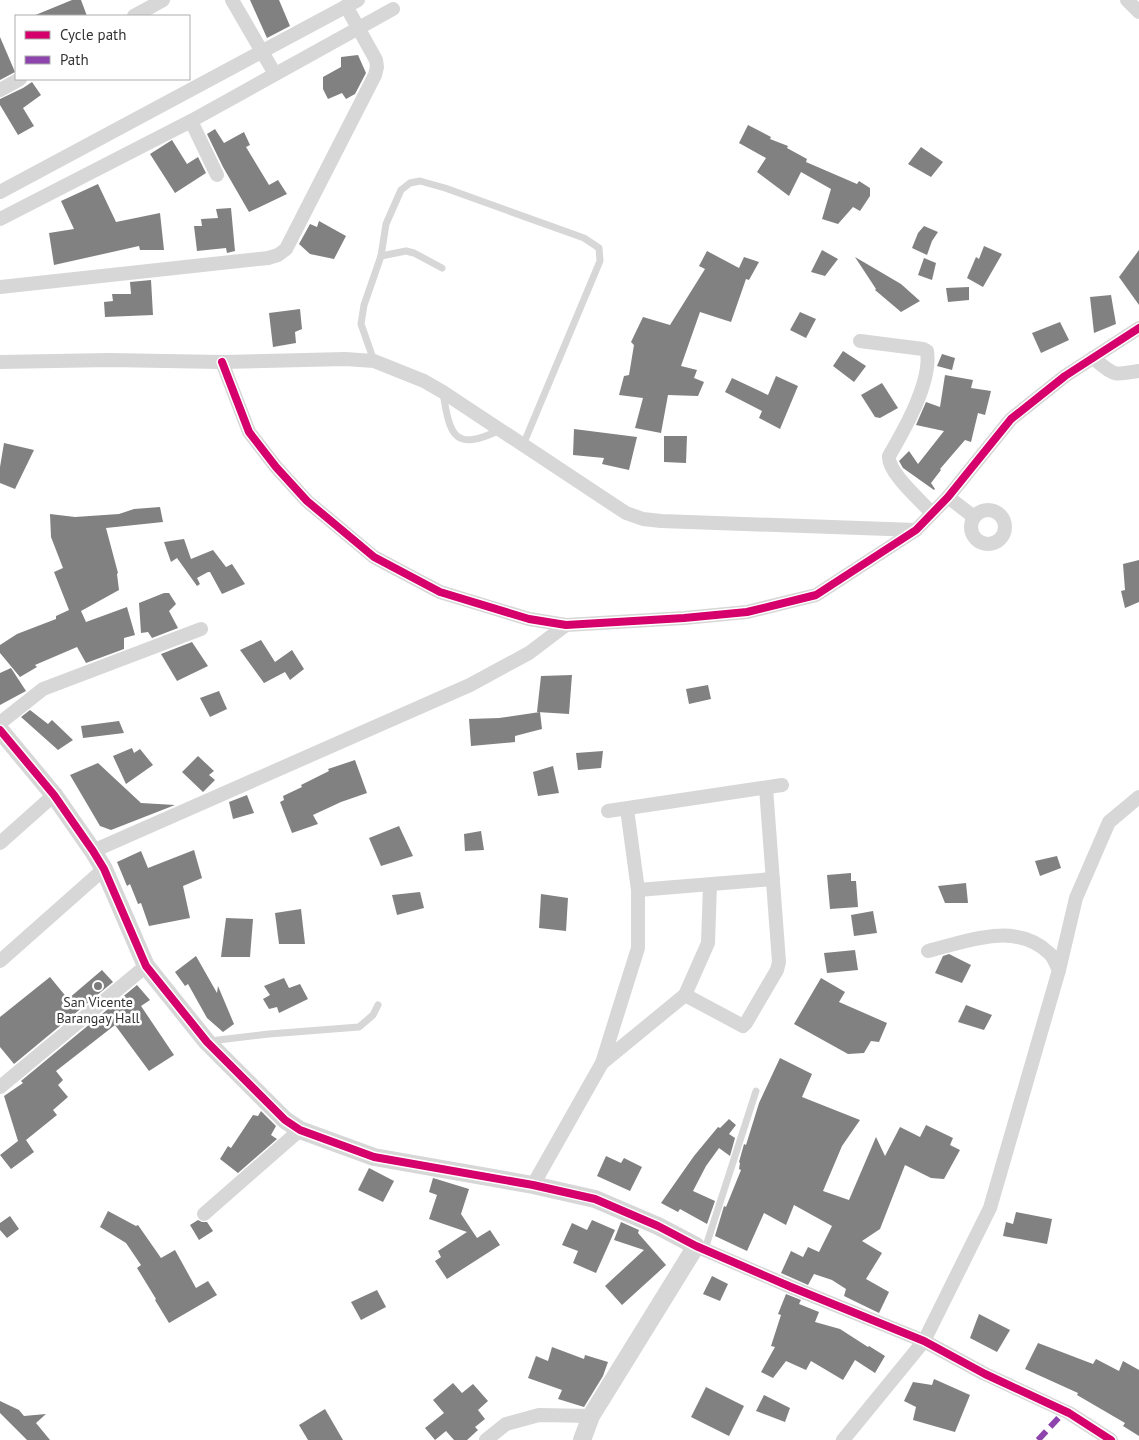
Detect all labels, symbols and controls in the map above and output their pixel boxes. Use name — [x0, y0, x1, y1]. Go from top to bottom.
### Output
legend — [15, 15, 190, 80]
text: Cycle path — [60, 25, 126, 44]
text: Path — [60, 50, 89, 69]
marker: San Vicente Barangay Hall — [92, 980, 104, 992]
place label: San Vicente Barangay Hall — [56, 993, 140, 1027]

